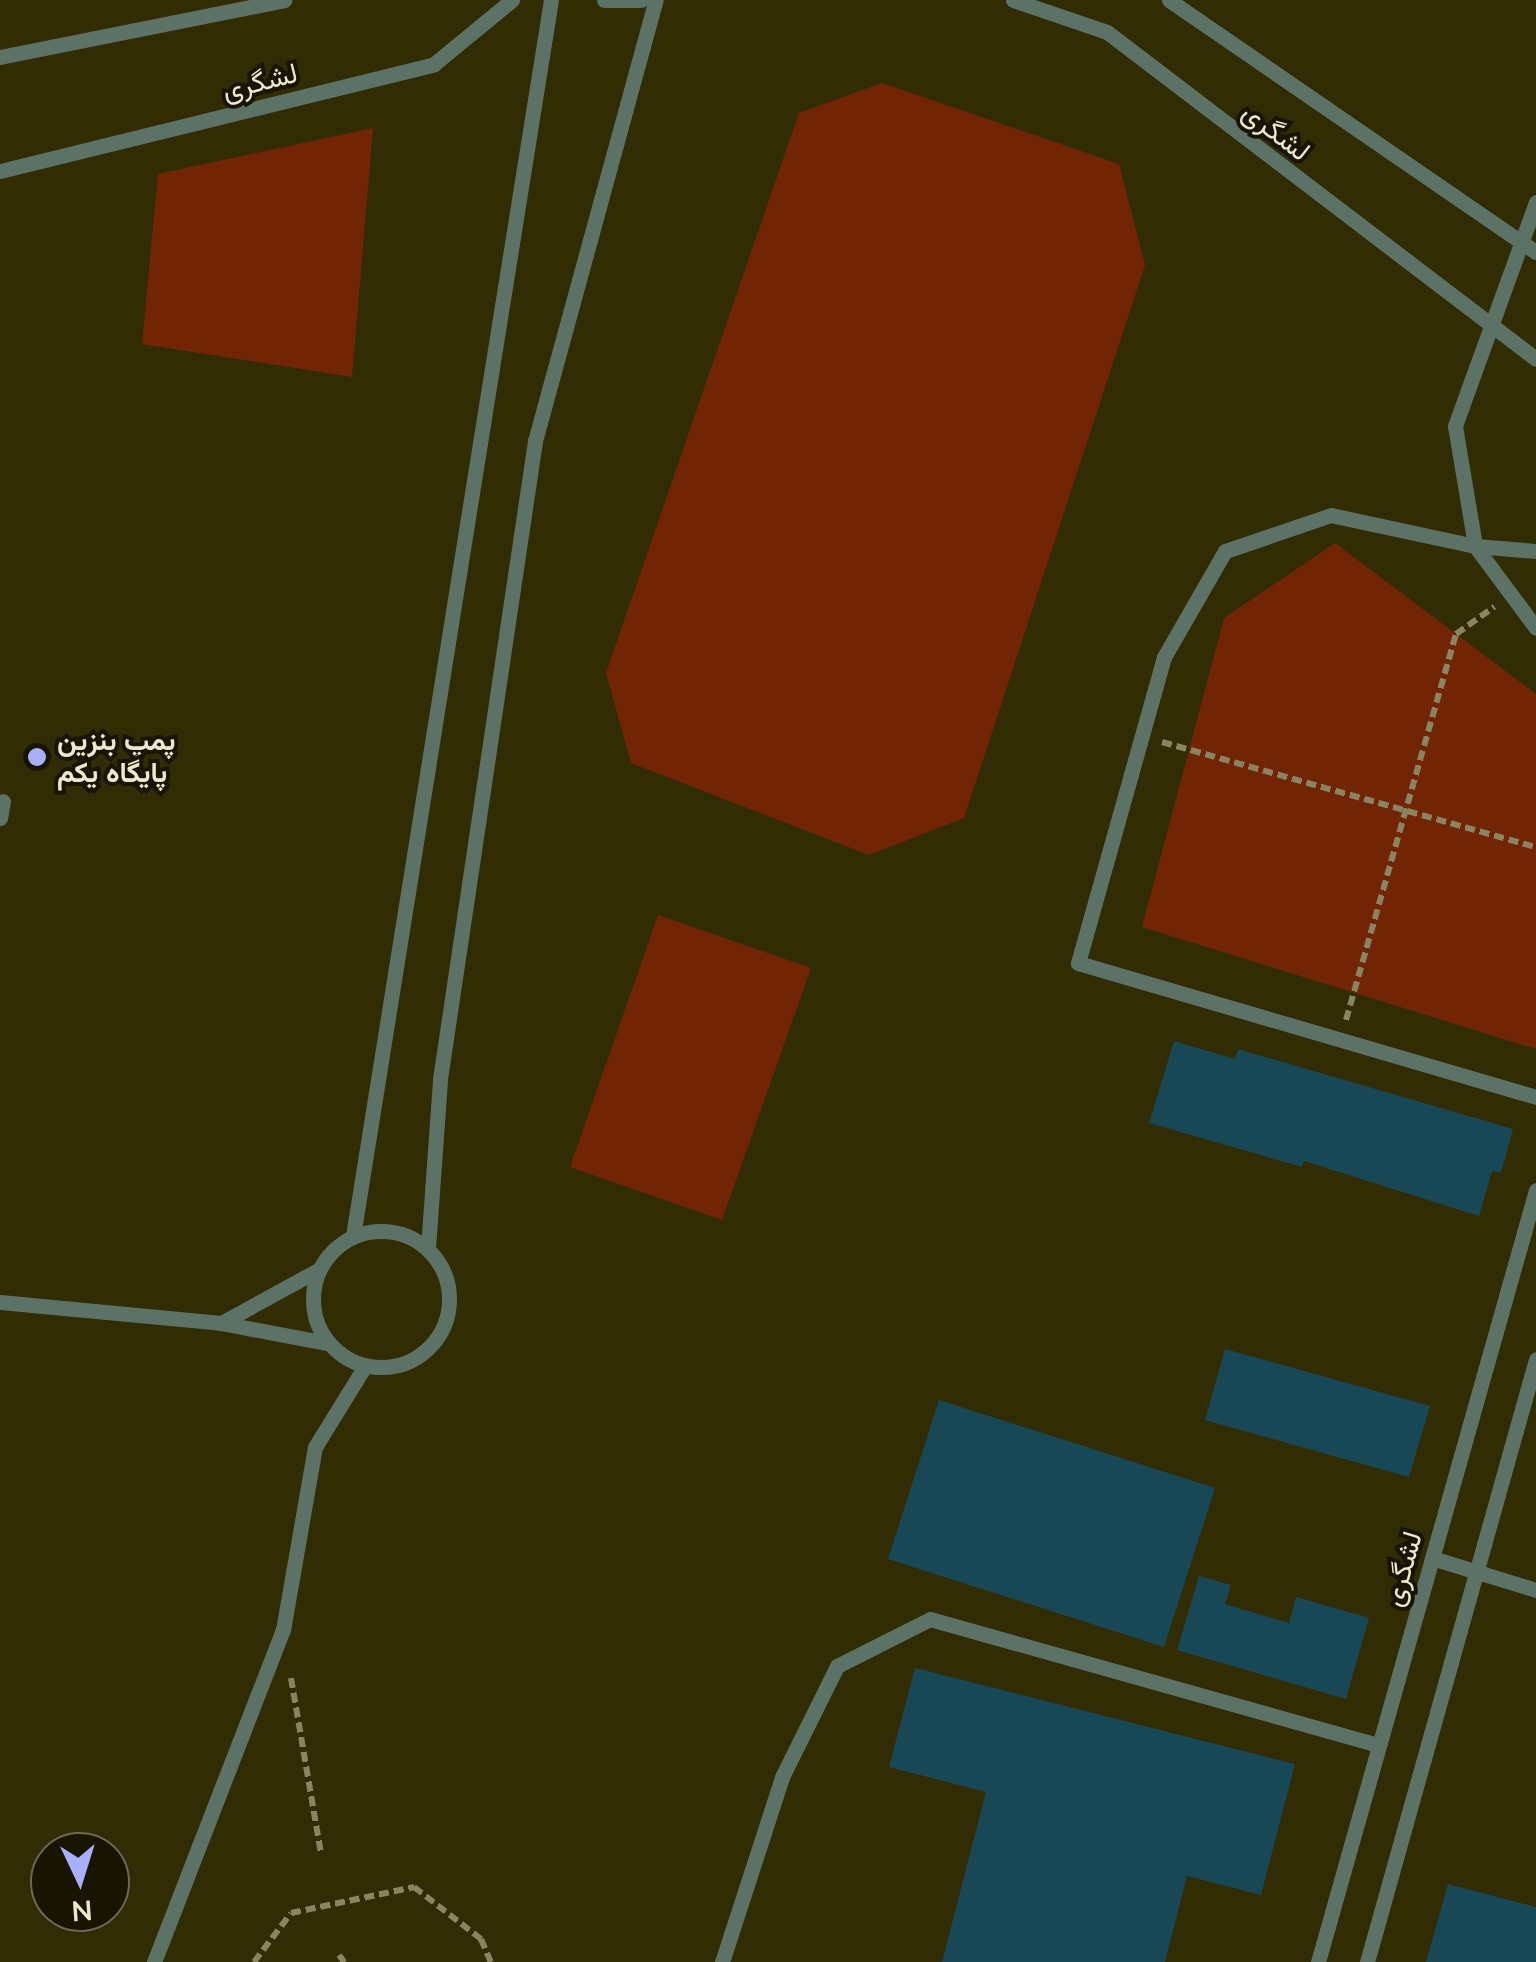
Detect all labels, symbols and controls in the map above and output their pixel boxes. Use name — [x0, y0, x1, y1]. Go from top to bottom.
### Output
street label: لشگری — [219, 56, 301, 108]
street label: لشگری — [1235, 95, 1317, 169]
place label: پمپ بنزين پايگاه يكم — [57, 724, 175, 790]
marker: پمپ بنزين پايگاه يكم — [26, 746, 48, 768]
street label: لشگری — [1376, 1528, 1430, 1610]
north arrow — [30, 1832, 130, 1932]
text: N — [70, 1890, 94, 1930]

